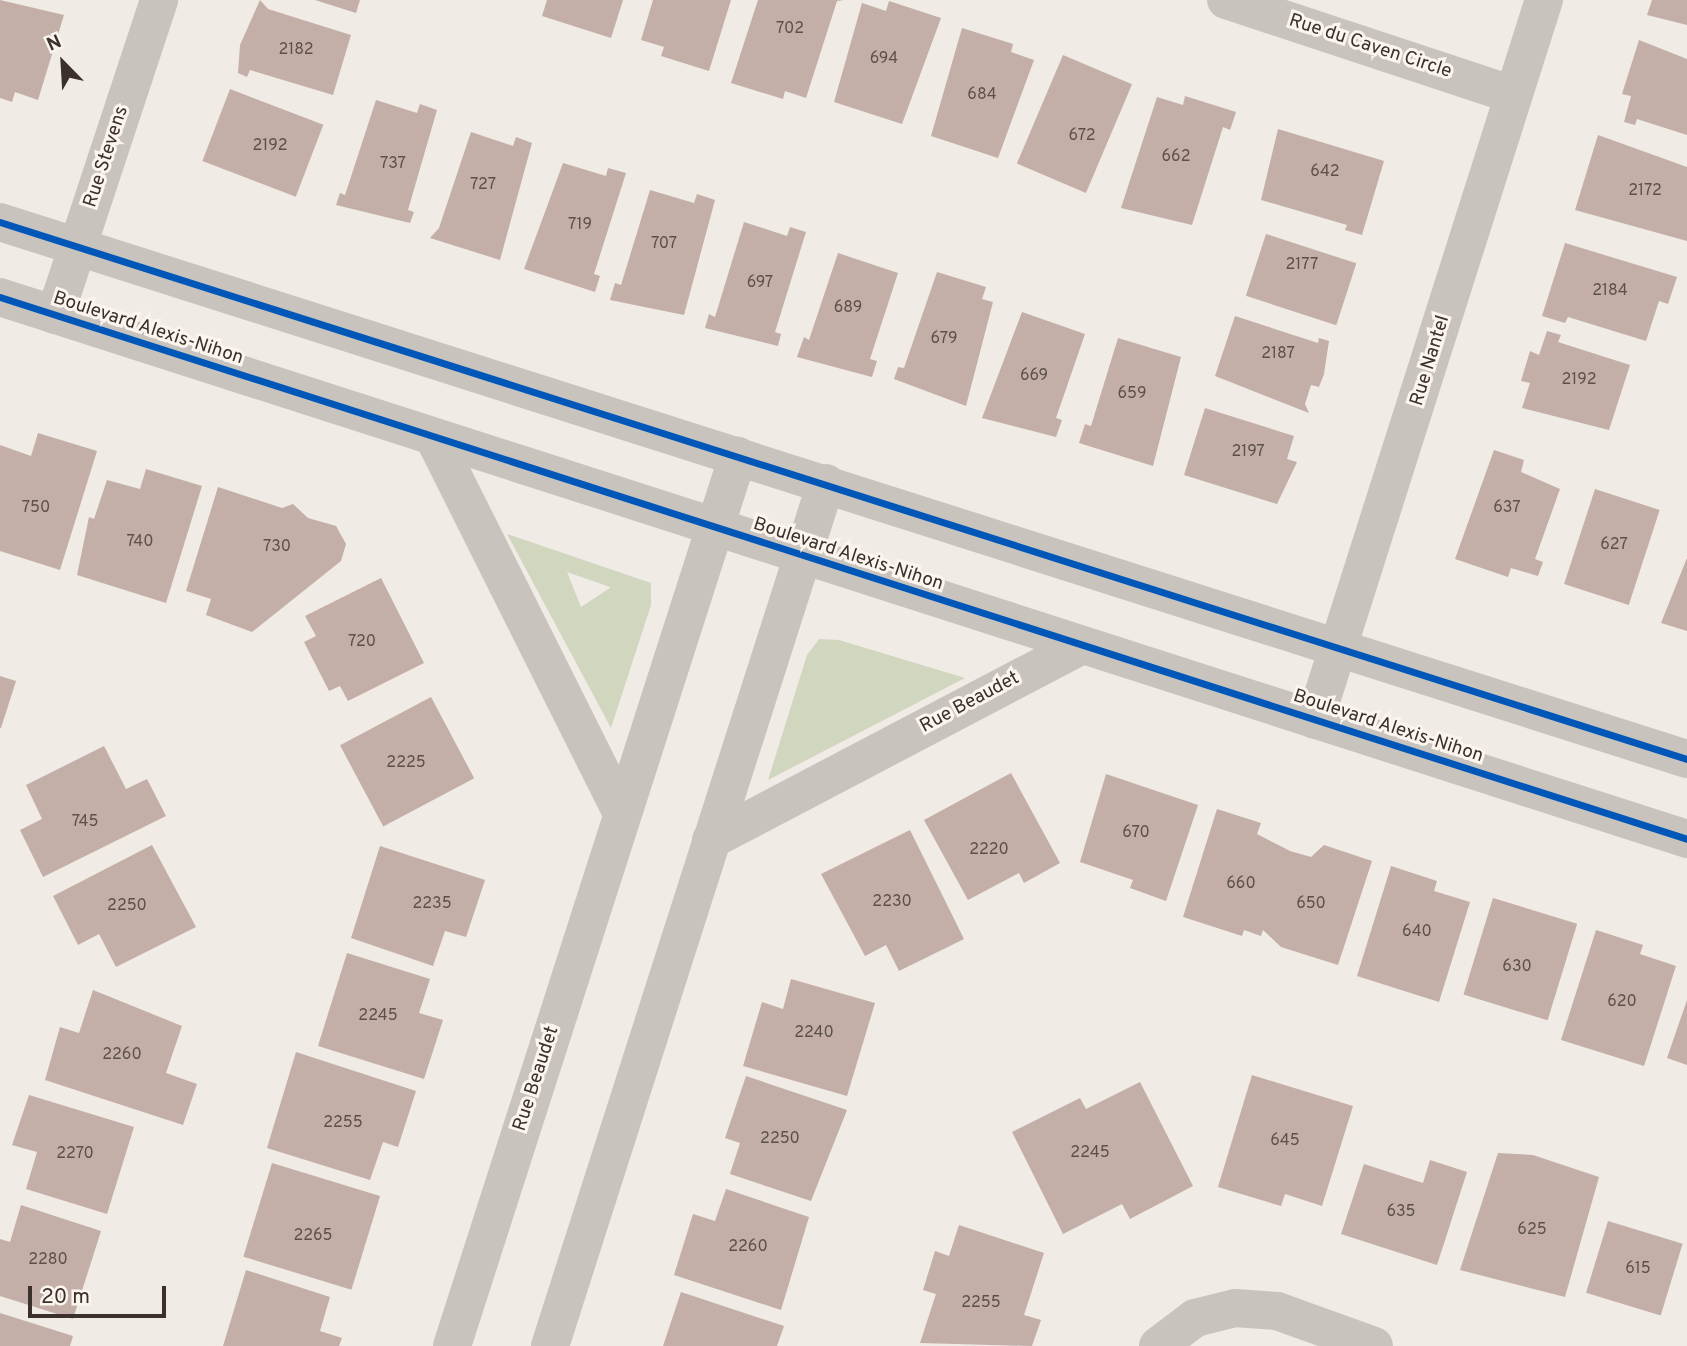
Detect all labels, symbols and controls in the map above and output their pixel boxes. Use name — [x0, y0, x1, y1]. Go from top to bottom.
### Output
street label: Rue du Caven Circle — [1286, 10, 1454, 84]
house number: 702 — [776, 19, 804, 39]
north arrow — [28, 28, 98, 98]
text: N — [43, 30, 66, 58]
house number: 2182 — [278, 40, 314, 60]
house number: 694 — [870, 49, 898, 69]
house number: 684 — [967, 85, 997, 105]
street label: Rue Stevens — [80, 103, 134, 211]
house number: 672 — [1068, 126, 1096, 146]
house number: 2192 — [252, 136, 288, 156]
house number: 662 — [1162, 147, 1190, 167]
house number: 737 — [380, 154, 406, 174]
house number: 642 — [1310, 162, 1340, 182]
house number: 727 — [470, 175, 496, 195]
house number: 2172 — [1628, 181, 1662, 201]
house number: 719 — [568, 215, 592, 235]
house number: 707 — [651, 234, 677, 254]
house number: 2177 — [1286, 255, 1318, 275]
house number: 697 — [747, 273, 773, 293]
house number: 2184 — [1592, 281, 1628, 301]
street label: Boulevard Alexis-Nihon — [50, 287, 246, 371]
house number: 689 — [834, 298, 862, 318]
street label: Rue Nantel — [1406, 313, 1456, 409]
house number: 679 — [930, 329, 958, 349]
house number: 2187 — [1261, 344, 1295, 364]
house number: 669 — [1020, 366, 1048, 386]
house number: 2192 — [1561, 370, 1597, 390]
house number: 659 — [1118, 384, 1146, 404]
house number: 2197 — [1231, 442, 1265, 462]
house number: 750 — [22, 498, 50, 518]
house number: 637 — [1493, 498, 1521, 518]
street label: Boulevard Alexis-Nihon — [750, 513, 946, 597]
house number: 740 — [127, 532, 153, 552]
house number: 627 — [1600, 535, 1628, 555]
house number: 730 — [263, 537, 291, 557]
house number: 720 — [348, 632, 376, 652]
street label: Rue Beaudet — [917, 667, 1023, 739]
street label: Boulevard Alexis-Nihon — [1290, 685, 1486, 769]
house number: 2225 — [386, 753, 426, 773]
house number: 745 — [72, 812, 98, 832]
house number: 670 — [1122, 823, 1150, 843]
house number: 2220 — [969, 840, 1009, 860]
house number: 660 — [1226, 874, 1256, 894]
house number: 2230 — [872, 892, 912, 912]
house number: 2235 — [412, 894, 452, 914]
house number: 650 — [1296, 894, 1326, 914]
house number: 2250 — [107, 896, 147, 916]
house number: 640 — [1402, 922, 1432, 942]
house number: 630 — [1502, 957, 1532, 977]
house number: 620 — [1607, 992, 1637, 1012]
house number: 2245 — [358, 1006, 398, 1026]
house number: 2240 — [794, 1023, 834, 1043]
street label: Rue Beaudet — [509, 1024, 565, 1134]
house number: 2260 — [102, 1045, 142, 1065]
house number: 2255 — [323, 1113, 363, 1133]
house number: 2250 — [760, 1129, 800, 1149]
house number: 645 — [1270, 1131, 1300, 1151]
house number: 2245 — [1070, 1143, 1110, 1163]
house number: 2270 — [56, 1144, 94, 1164]
house number: 635 — [1386, 1202, 1416, 1222]
house number: 625 — [1517, 1220, 1547, 1240]
house number: 2265 — [293, 1226, 333, 1246]
house number: 2260 — [728, 1237, 768, 1257]
house number: 2280 — [28, 1250, 68, 1270]
house number: 615 — [1625, 1259, 1651, 1279]
scale bar — [32, 1272, 170, 1316]
text: 20 m — [41, 1284, 90, 1311]
house number: 2255 — [961, 1293, 1001, 1313]

